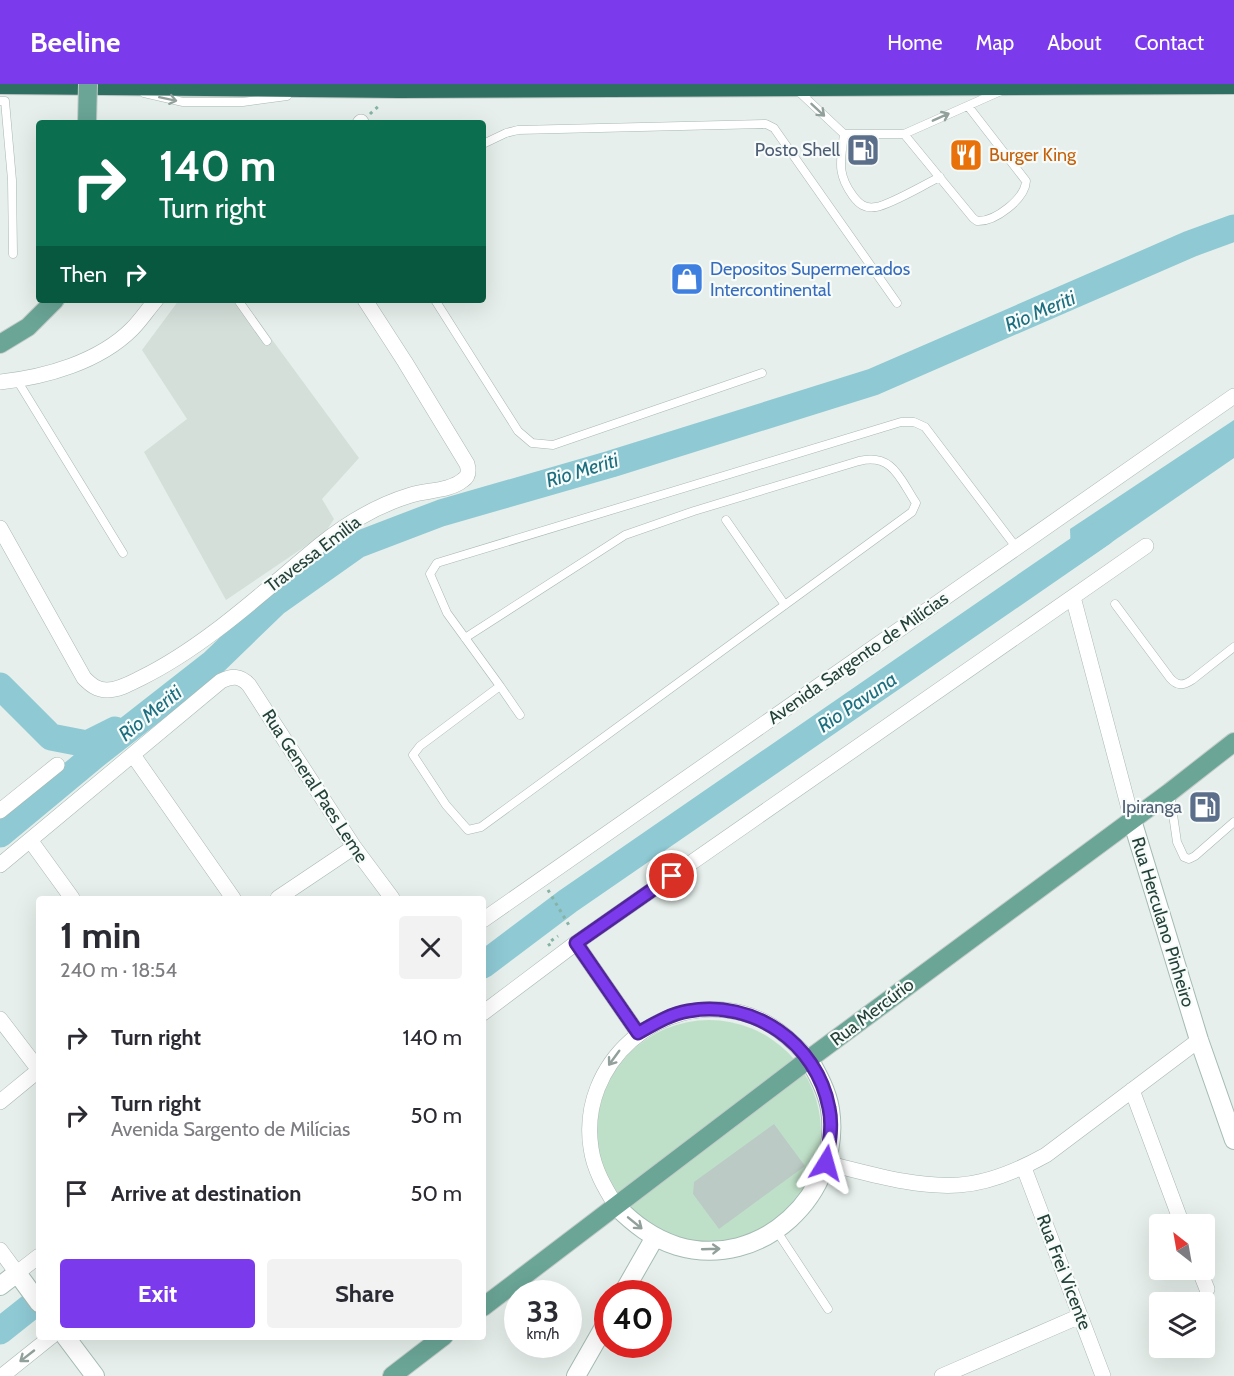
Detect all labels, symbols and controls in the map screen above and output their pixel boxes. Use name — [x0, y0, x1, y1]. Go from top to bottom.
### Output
text: Beeline — [30, 25, 120, 59]
text: Home — [887, 30, 943, 55]
text: Map — [976, 30, 1014, 55]
text: About — [1047, 30, 1101, 55]
text: Contact — [1134, 30, 1204, 55]
one-way arrow — [158, 93, 177, 105]
one-way arrow — [810, 103, 825, 117]
one-way arrow — [931, 111, 949, 123]
fuel station icon: Posto Shell — [845, 132, 881, 168]
restaurant icon: Burger King — [948, 137, 984, 173]
place label: Posto Shell — [755, 139, 841, 161]
text: 140 m — [159, 140, 276, 192]
icon: right — [60, 144, 138, 222]
place label: Burger King — [989, 144, 1077, 166]
text: Turn right — [159, 192, 266, 225]
icon: right — [119, 258, 152, 291]
place label: Depositos Supermercados Intercontinental — [710, 258, 910, 301]
text: Then — [60, 261, 107, 288]
shop icon: Depositos Supermercados Intercontinental — [669, 261, 705, 297]
water label: Rio Meriti — [1001, 285, 1080, 337]
water label: Rio Meriti — [543, 447, 622, 492]
street label: Travessa Emilia — [261, 511, 365, 597]
street label: Avenida Sargento de Milícias — [763, 587, 953, 729]
water label: Rio Pavuna — [813, 667, 901, 737]
water label: Rio Meriti — [113, 680, 187, 746]
street label: Rua General Paes Leme — [257, 705, 373, 867]
fuel station icon: Ipiranga — [1187, 789, 1223, 825]
place label: Ipiranga — [1122, 796, 1182, 818]
street label: Rua Herculano Pinheiro — [1127, 834, 1199, 1010]
pin — [646, 850, 697, 901]
icon: arrive — [655, 859, 688, 892]
text: 1 min — [60, 913, 141, 957]
button: close — [399, 916, 462, 979]
text: 240 m · 18:54 — [60, 958, 177, 982]
street label: Rua Mercúrio — [826, 973, 918, 1051]
icon: right — [60, 1021, 93, 1054]
text: Turn right — [111, 1024, 201, 1051]
text: 140 m — [403, 1024, 462, 1051]
one-way arrow — [608, 1050, 621, 1066]
text: Turn right — [111, 1090, 201, 1117]
icon: right — [60, 1099, 93, 1132]
text: 50 m — [410, 1102, 462, 1129]
text: Avenida Sargento de Milícias — [111, 1117, 350, 1141]
position arrow — [794, 1131, 858, 1195]
icon: arrive — [60, 1177, 93, 1210]
text: Arrive at destination — [111, 1180, 301, 1207]
text: 50 m — [410, 1180, 462, 1207]
street label: Rua Frei Vicente — [1032, 1211, 1096, 1333]
north arrow — [1149, 1214, 1215, 1280]
map controls — [1149, 1214, 1215, 1358]
one-way arrow — [626, 1216, 642, 1229]
one-way arrow — [701, 1244, 721, 1255]
button: Exit — [60, 1259, 255, 1328]
button: Share — [267, 1259, 462, 1328]
speed limit sign: 40 — [594, 1280, 672, 1358]
button: layers — [1149, 1292, 1215, 1358]
text: 33 — [527, 1293, 559, 1330]
text: km/h — [527, 1325, 559, 1343]
one-way arrow — [19, 1350, 35, 1363]

